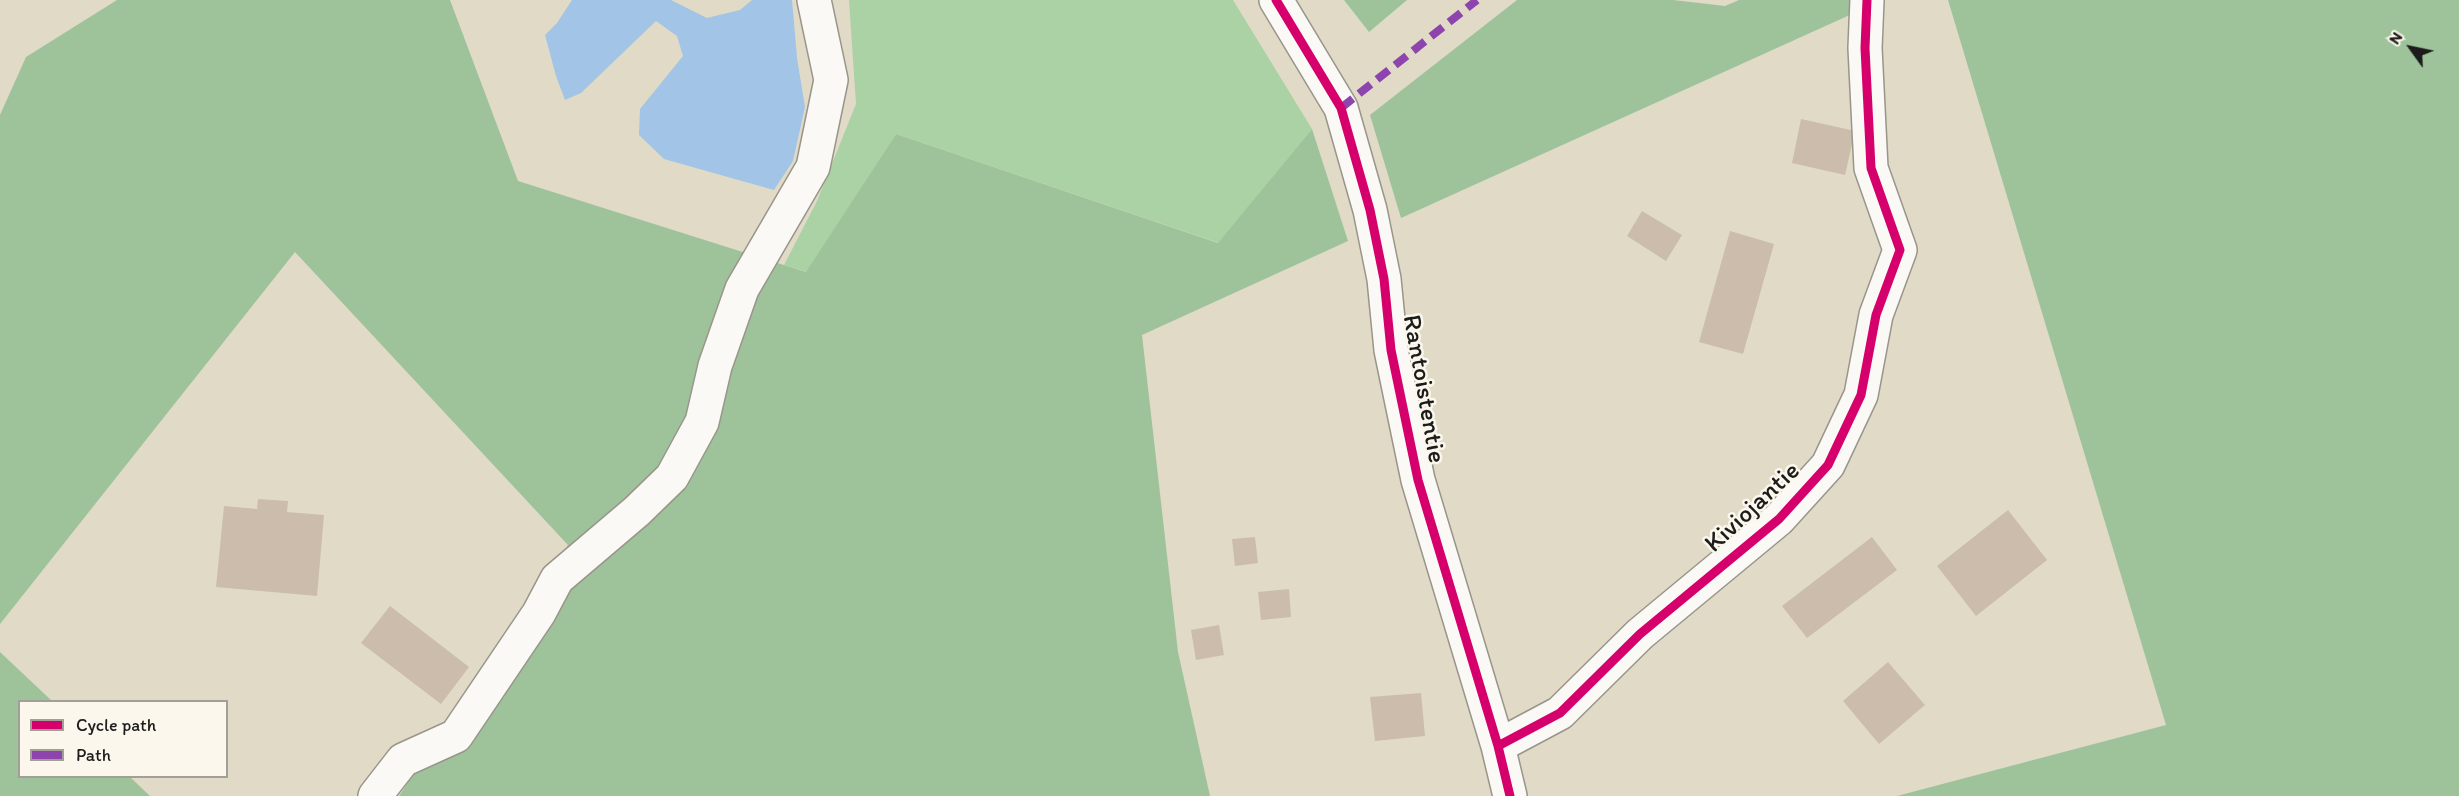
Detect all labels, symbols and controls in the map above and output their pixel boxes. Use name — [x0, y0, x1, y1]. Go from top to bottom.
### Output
north arrow — [2381, 18, 2441, 78]
text: N — [2385, 28, 2406, 48]
street label: Rantoistentie — [1395, 312, 1451, 466]
street label: Kiviojantie — [1699, 456, 1807, 560]
legend — [18, 700, 228, 778]
text: Cycle path — [76, 714, 156, 736]
text: Path — [76, 744, 111, 766]

